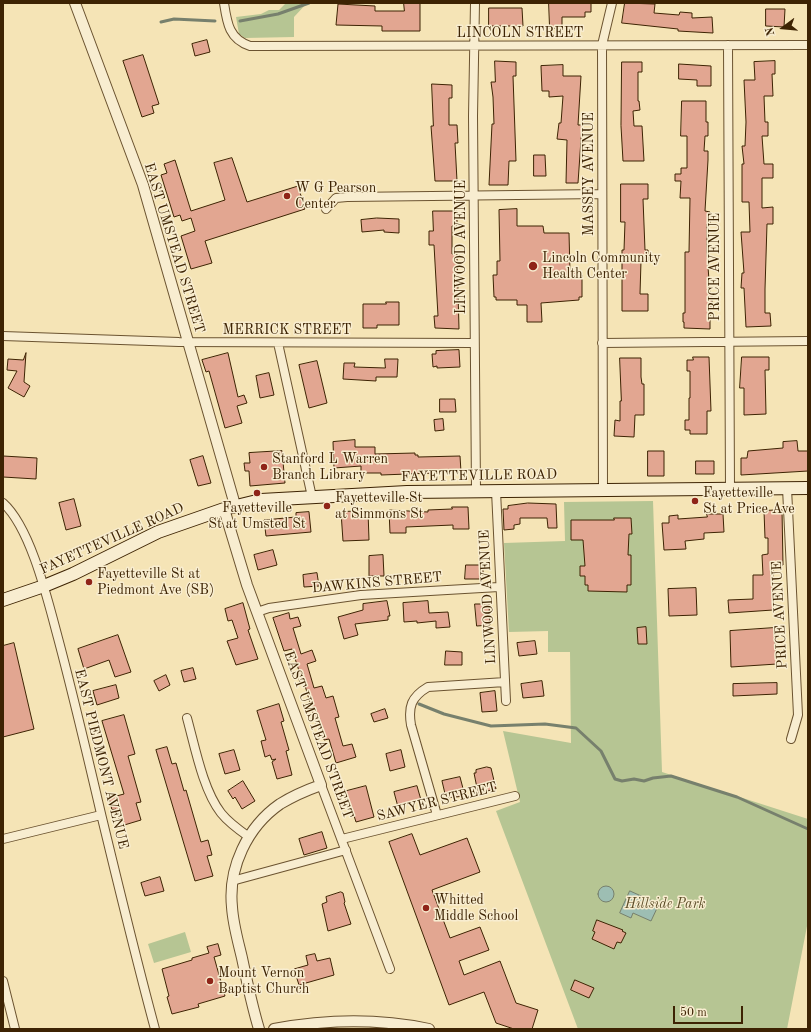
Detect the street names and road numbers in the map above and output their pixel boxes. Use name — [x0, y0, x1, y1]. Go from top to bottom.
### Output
street label: LINCOLN STREET — [457, 25, 583, 41]
street label: MASSEY AVENUE — [581, 112, 597, 236]
street label: EAST UMSTEAD STREET — [140, 161, 208, 335]
street label: LINWOOD AVENUE — [453, 180, 469, 314]
street label: PRICE AVENUE — [707, 213, 723, 321]
street label: MERRICK STREET — [223, 322, 351, 338]
street label: FAYETTEVILLE ROAD — [401, 466, 557, 486]
street label: FAYETTEVILLE ROAD — [37, 500, 187, 578]
street label: LINWOOD AVENUE — [476, 529, 500, 665]
street label: PRICE AVENUE — [769, 561, 791, 669]
street label: DAWKINS STREET — [311, 569, 443, 597]
street label: EAST UMSTEAD STREET — [280, 649, 356, 821]
street label: EAST PIEDMONT AVENUE — [70, 667, 132, 851]
street label: SAWYER STREET — [375, 779, 499, 825]

